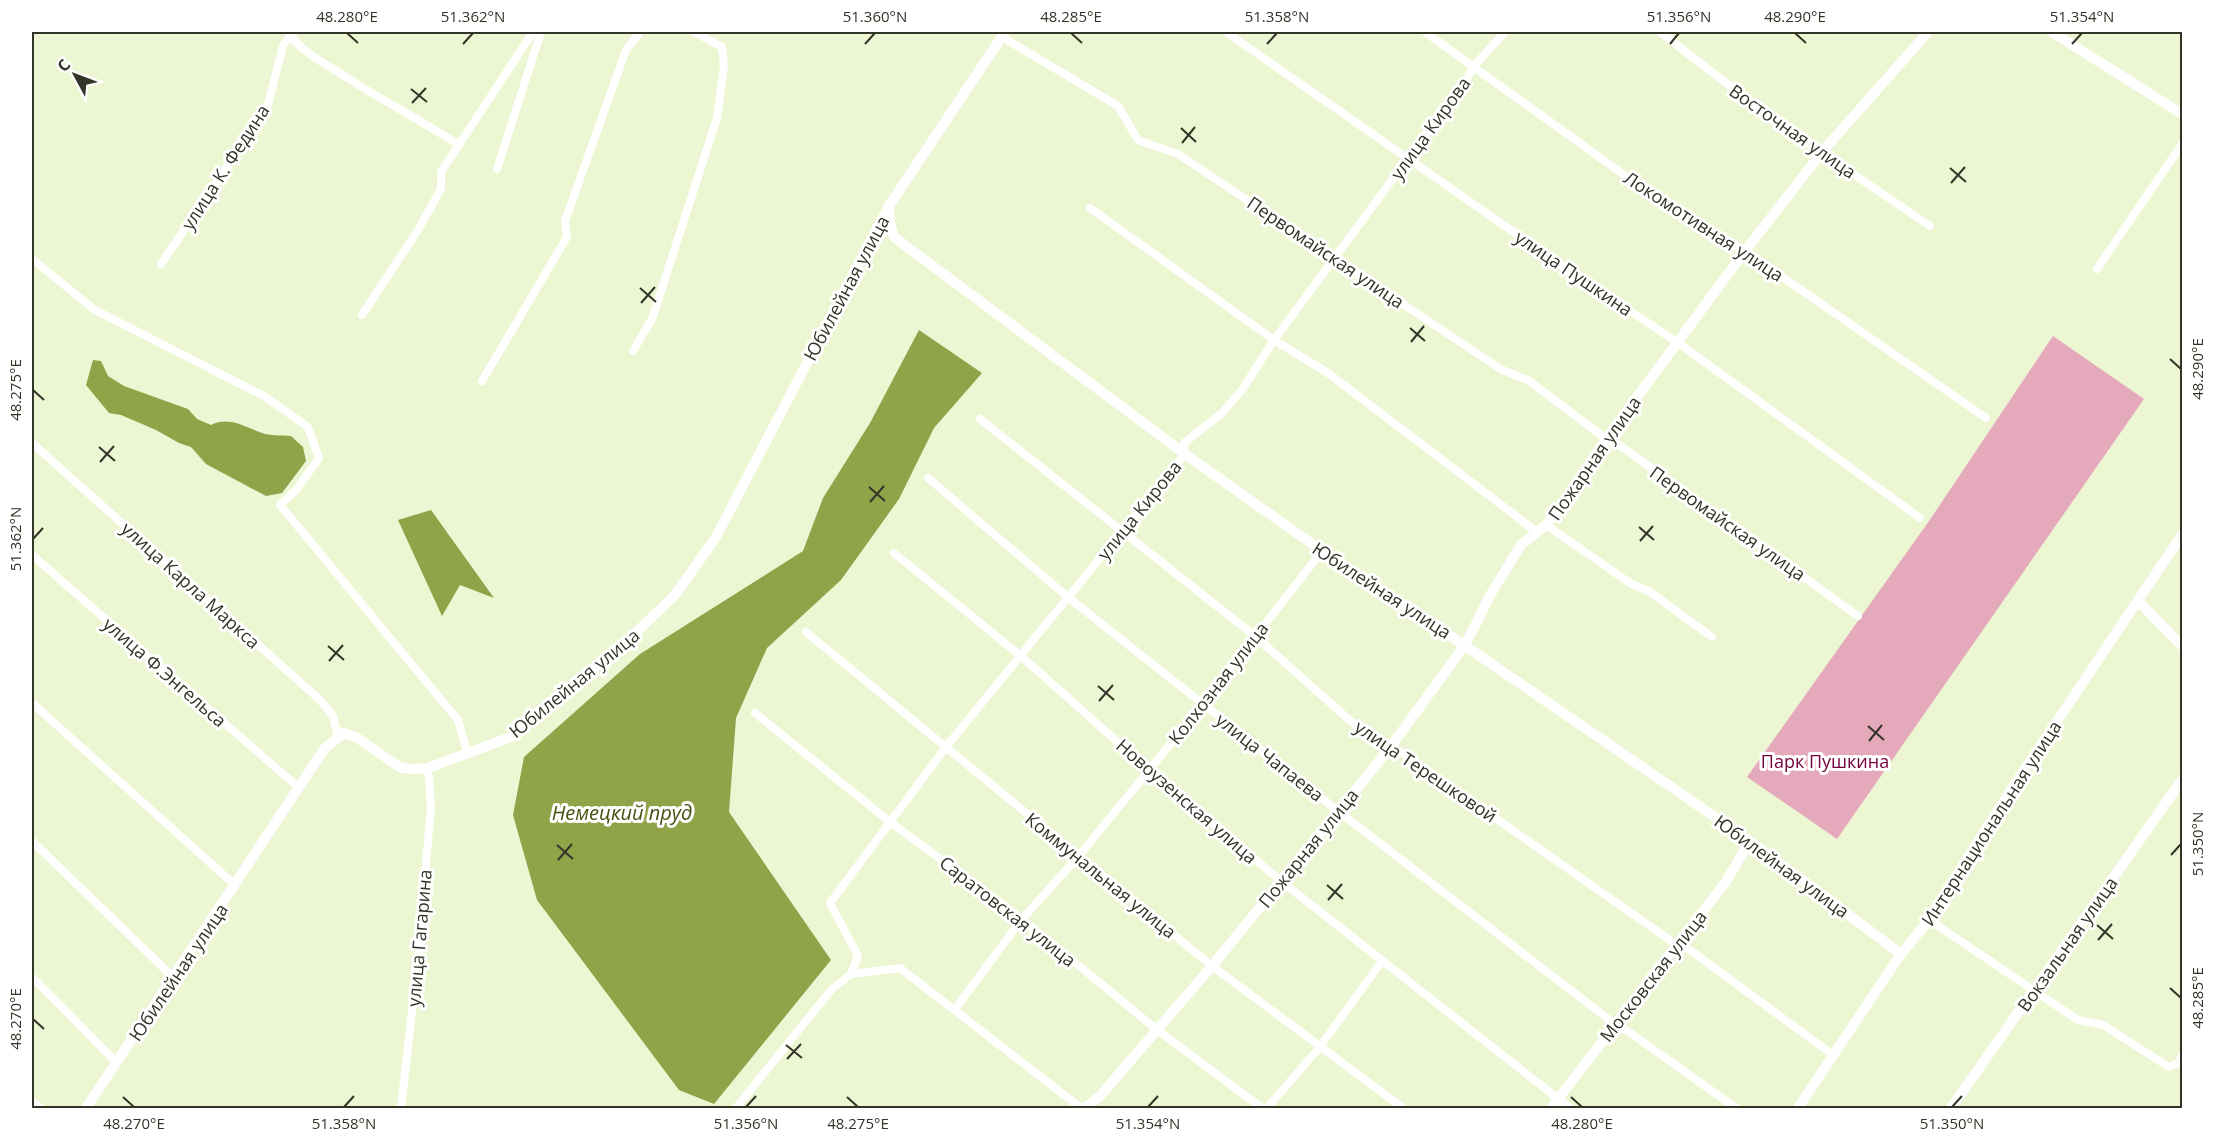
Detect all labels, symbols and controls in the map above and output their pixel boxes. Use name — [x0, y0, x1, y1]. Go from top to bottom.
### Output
text: 48.280°E — [316, 6, 378, 26]
text: 51.362°N — [441, 6, 505, 26]
text: 51.360°N — [843, 6, 907, 26]
text: 48.285°E — [1040, 6, 1102, 26]
text: 51.358°N — [1245, 6, 1309, 26]
text: 51.356°N — [1647, 6, 1711, 26]
text: 48.290°E — [1764, 6, 1826, 26]
text: 51.354°N — [2050, 6, 2114, 26]
north arrow — [45, 45, 105, 105]
text: С — [52, 54, 75, 76]
street label: улица Кирова — [1385, 72, 1475, 184]
street label: Восточная улица — [1725, 78, 1861, 184]
street label: улица К. Федина — [176, 100, 274, 234]
street label: Локомотивная улица — [1619, 165, 1789, 287]
street label: Первомайская улица — [1243, 190, 1409, 314]
street label: Юбилейная улица — [798, 211, 894, 365]
street label: улица Пушкина — [1511, 225, 1637, 321]
text: 48.290°E — [2187, 338, 2207, 400]
text: 48.275°E — [5, 359, 25, 421]
street label: Пожарная улица — [1542, 391, 1646, 525]
street label: улица Кирова — [1092, 455, 1186, 565]
street label: Первомайская улица — [1645, 460, 1811, 586]
text: 51.362°N — [5, 507, 25, 571]
street label: улица Карла Маркса — [117, 516, 265, 654]
street label: Юбилейная улица — [1308, 536, 1456, 644]
street label: улица Ф.Энгельса — [98, 612, 232, 732]
street label: Колхозная улица — [1163, 617, 1273, 749]
street label: Юбилейная улица — [504, 623, 644, 743]
street label: улица Чапаева — [1211, 707, 1329, 807]
street label: улица Терешковой — [1350, 714, 1502, 828]
street label: Интернациональная улица — [1916, 716, 2066, 930]
street label: Новоузенская улица — [1112, 733, 1262, 869]
park label: Парк Пушкина — [1761, 749, 1889, 773]
street label: Пожарная улица — [1253, 784, 1363, 912]
water label: Немецкий пруд — [552, 799, 692, 826]
street label: Коммунальная улица — [1021, 807, 1181, 943]
street label: Юбилейная улица — [1710, 809, 1854, 923]
text: 51.350°N — [2187, 812, 2207, 876]
street label: Саратовская улица — [935, 850, 1081, 972]
street label: улица Гагарина — [401, 868, 437, 1008]
street label: Вокзальная улица — [2011, 872, 2123, 1016]
street label: Юбилейная улица — [123, 899, 233, 1045]
street label: Московская улица — [1594, 905, 1712, 1047]
text: 48.285°E — [2187, 967, 2207, 1029]
text: 48.270°E — [5, 988, 25, 1050]
text: 48.270°E — [103, 1113, 165, 1133]
text: 51.358°N — [312, 1113, 376, 1133]
text: 51.356°N — [714, 1113, 778, 1133]
text: 48.275°E — [827, 1113, 889, 1133]
text: 51.354°N — [1116, 1113, 1180, 1133]
text: 48.280°E — [1551, 1113, 1613, 1133]
text: 51.350°N — [1920, 1113, 1984, 1133]

